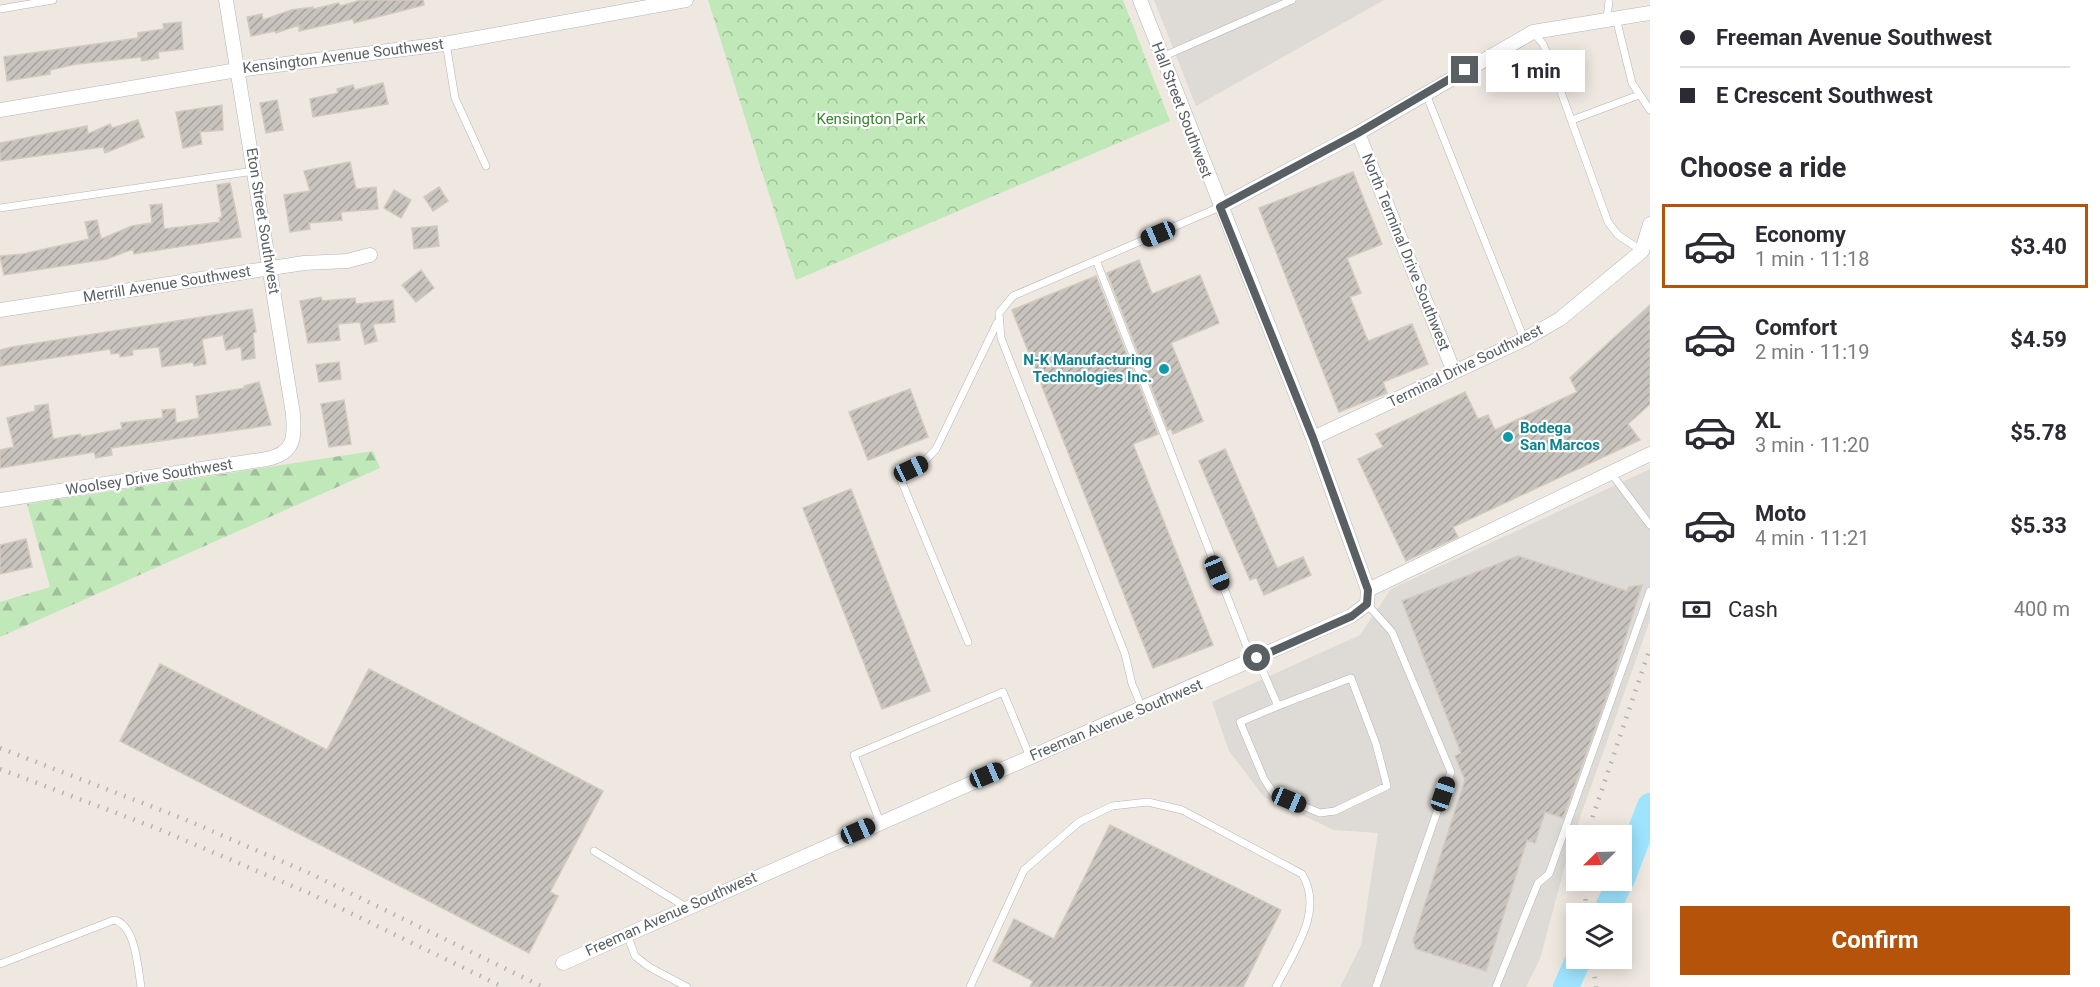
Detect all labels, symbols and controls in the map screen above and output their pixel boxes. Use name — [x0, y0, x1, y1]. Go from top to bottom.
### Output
text: Freeman Avenue Southwest — [1716, 25, 1992, 50]
street label: Kensington Avenue Southwest — [241, 35, 445, 77]
street label: Hall Street Southwest — [1148, 40, 1216, 180]
callout: 1 min — [1486, 49, 1585, 91]
route end — [1451, 56, 1478, 83]
text: 1 min — [1510, 59, 1561, 83]
text: E Crescent Southwest — [1716, 83, 1933, 108]
park label: Kensington Park — [816, 110, 926, 128]
street label: Eton Street Southwest — [243, 147, 283, 296]
street label: North Terminal Drive Southwest — [1358, 151, 1454, 353]
text: Choose a ride — [1680, 152, 1846, 184]
car — [1138, 219, 1178, 249]
icon: car — [1683, 219, 1737, 273]
text: Economy — [1755, 222, 1846, 247]
text: $3.40 — [2010, 234, 2067, 259]
text: 1 min · 11:18 — [1755, 247, 1870, 271]
street label: Merrill Avenue Southwest — [82, 262, 252, 306]
icon: car — [1683, 312, 1737, 366]
text: Comfort — [1755, 315, 1837, 340]
street label: Terminal Drive Southwest — [1385, 321, 1545, 411]
text: $4.59 — [2010, 327, 2067, 352]
text: 2 min · 11:19 — [1755, 340, 1870, 364]
place label: N-K Manufacturing Technologies Inc. — [1023, 351, 1152, 386]
marker: N-K Manufacturing Technologies Inc. — [1157, 362, 1171, 376]
icon: car — [1683, 405, 1737, 459]
text: XL — [1755, 408, 1781, 433]
place label: Bodega San Marcos — [1520, 419, 1600, 454]
text: $5.78 — [2010, 420, 2067, 445]
marker: Bodega San Marcos — [1501, 430, 1515, 444]
text: 3 min · 11:20 — [1755, 433, 1870, 457]
car — [891, 453, 931, 485]
street label: Woolsey Drive Southwest — [64, 455, 234, 499]
icon: car — [1683, 498, 1737, 552]
text: Moto — [1755, 501, 1806, 526]
text: $5.33 — [2010, 513, 2067, 538]
text: 4 min · 11:21 — [1755, 526, 1870, 550]
car — [1202, 553, 1232, 593]
icon: cash — [1680, 593, 1713, 626]
text: Cash — [1728, 597, 1778, 622]
text: 400 m — [2014, 597, 2070, 621]
route start — [1243, 644, 1270, 671]
street label: Freeman Avenue Southwest — [1027, 675, 1205, 765]
car — [967, 760, 1007, 790]
car — [1429, 774, 1457, 814]
car — [1269, 785, 1309, 815]
car — [838, 815, 878, 847]
north arrow — [1566, 825, 1632, 891]
map controls — [1566, 825, 1632, 969]
street label: Freeman Avenue Southwest — [582, 868, 760, 960]
button: layers — [1566, 903, 1632, 969]
button: Confirm — [1680, 906, 2070, 975]

